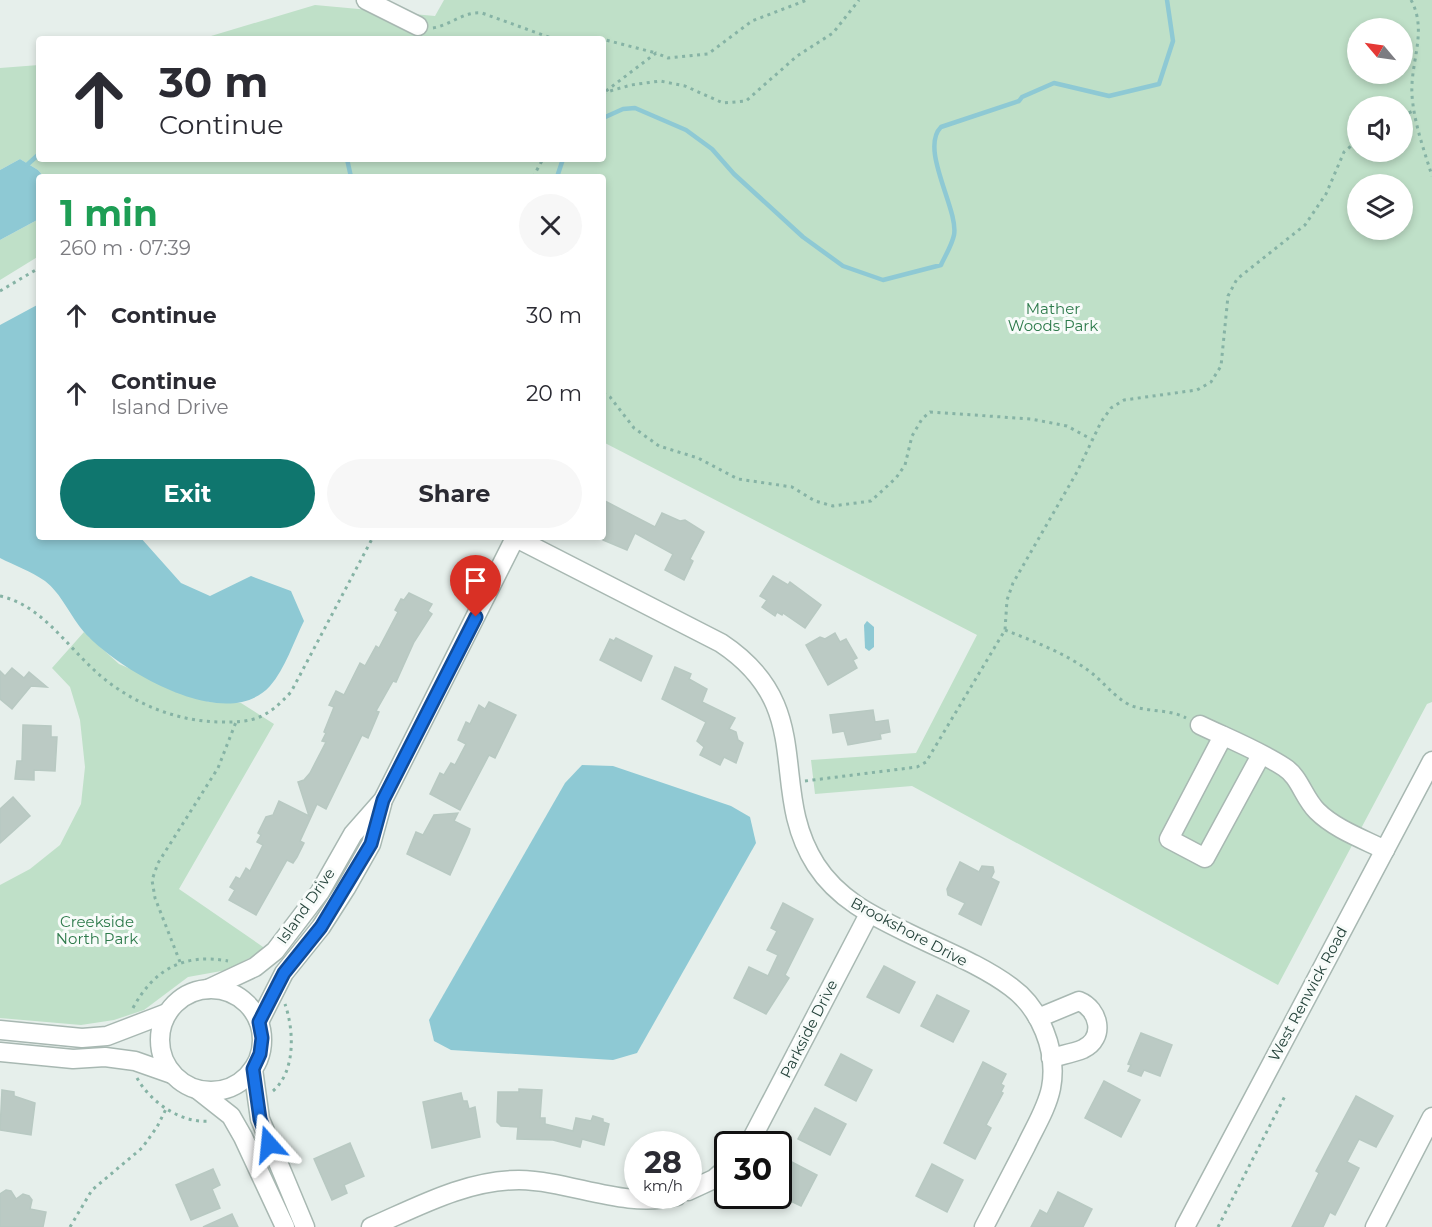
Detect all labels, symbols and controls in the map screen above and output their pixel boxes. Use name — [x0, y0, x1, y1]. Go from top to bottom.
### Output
north arrow — [1347, 18, 1413, 84]
map controls — [1347, 18, 1413, 240]
text: 30 m — [159, 56, 268, 108]
icon: ahead — [60, 60, 138, 138]
button: sound — [1347, 96, 1413, 162]
text: Continue — [159, 108, 284, 141]
button: layers — [1347, 174, 1413, 240]
text: 1 min — [60, 191, 158, 235]
button: close — [519, 194, 582, 257]
text: 260 m · 07:39 — [60, 236, 191, 260]
icon: ahead — [60, 299, 93, 332]
park label: Mather Woods Park — [1008, 299, 1098, 335]
text: Continue — [111, 302, 217, 329]
text: 30 m — [526, 302, 582, 329]
text: Continue — [111, 368, 217, 395]
icon: ahead — [60, 377, 93, 410]
text: 20 m — [526, 380, 582, 407]
text: Island Drive — [111, 395, 229, 419]
button: Exit — [60, 459, 315, 528]
button: Share — [327, 459, 582, 528]
pin — [450, 555, 501, 617]
icon: arrive — [459, 564, 492, 597]
street label: Island Drive — [272, 864, 339, 947]
street label: Brookshore Drive — [848, 893, 971, 970]
park label: Creekside North Park — [56, 912, 138, 948]
street label: West Renwick Road — [1264, 923, 1351, 1064]
street label: Parkside Drive — [776, 976, 841, 1081]
position arrow — [237, 1112, 301, 1176]
speed limit sign: 30 — [714, 1131, 792, 1209]
text: 28 — [644, 1144, 682, 1181]
text: km/h — [643, 1176, 683, 1195]

